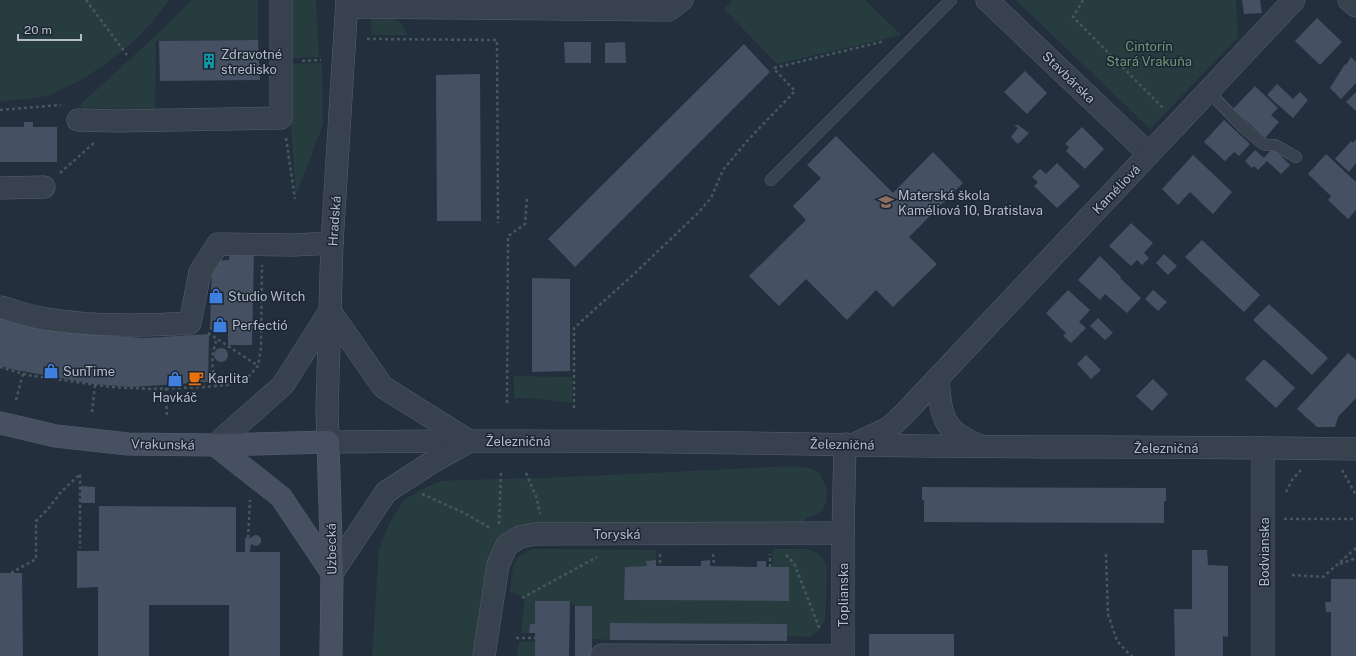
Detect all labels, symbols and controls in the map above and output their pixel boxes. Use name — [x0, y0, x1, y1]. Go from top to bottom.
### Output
scale bar — [18, 16, 81, 42]
text: 20 m — [24, 23, 52, 37]
park label: Cintorín Stará Vrakuňa — [1106, 39, 1192, 69]
place label: Zdravotné stredisko — [221, 47, 282, 77]
street label: Stavbárska — [1039, 48, 1098, 106]
building icon: Zdravotné stredisko — [200, 52, 218, 70]
street label: Kaméliová — [1089, 162, 1143, 217]
place label: Materská škola Kaméliová 10, Bratislava — [898, 188, 1043, 218]
school or university icon: Materská škola Kaméliová 10, Bratislava — [877, 193, 895, 211]
street label: Hradská — [325, 195, 344, 247]
shop icon: Studio Witch — [207, 287, 225, 305]
place label: Studio Witch — [228, 289, 305, 304]
shop icon: Perfectió — [211, 316, 229, 334]
place label: Perfectió — [232, 318, 288, 333]
shop icon: SunTime — [42, 362, 60, 380]
place label: SunTime — [63, 364, 115, 379]
cafe icon: Karlita — [187, 369, 205, 387]
shop icon: Havkáč — [166, 370, 184, 388]
place label: Karlita — [208, 371, 248, 386]
place label: Havkáč — [153, 390, 197, 405]
street label: Železničná — [486, 434, 550, 449]
street label: Vrakunská — [131, 436, 195, 453]
street label: Železničná — [809, 436, 875, 453]
street label: Železničná — [1134, 441, 1198, 456]
street label: Bodvianska — [1257, 517, 1272, 587]
street label: Uzbecká — [324, 523, 339, 575]
street label: Toryská — [593, 527, 641, 542]
street label: Toplianska — [836, 563, 851, 627]

